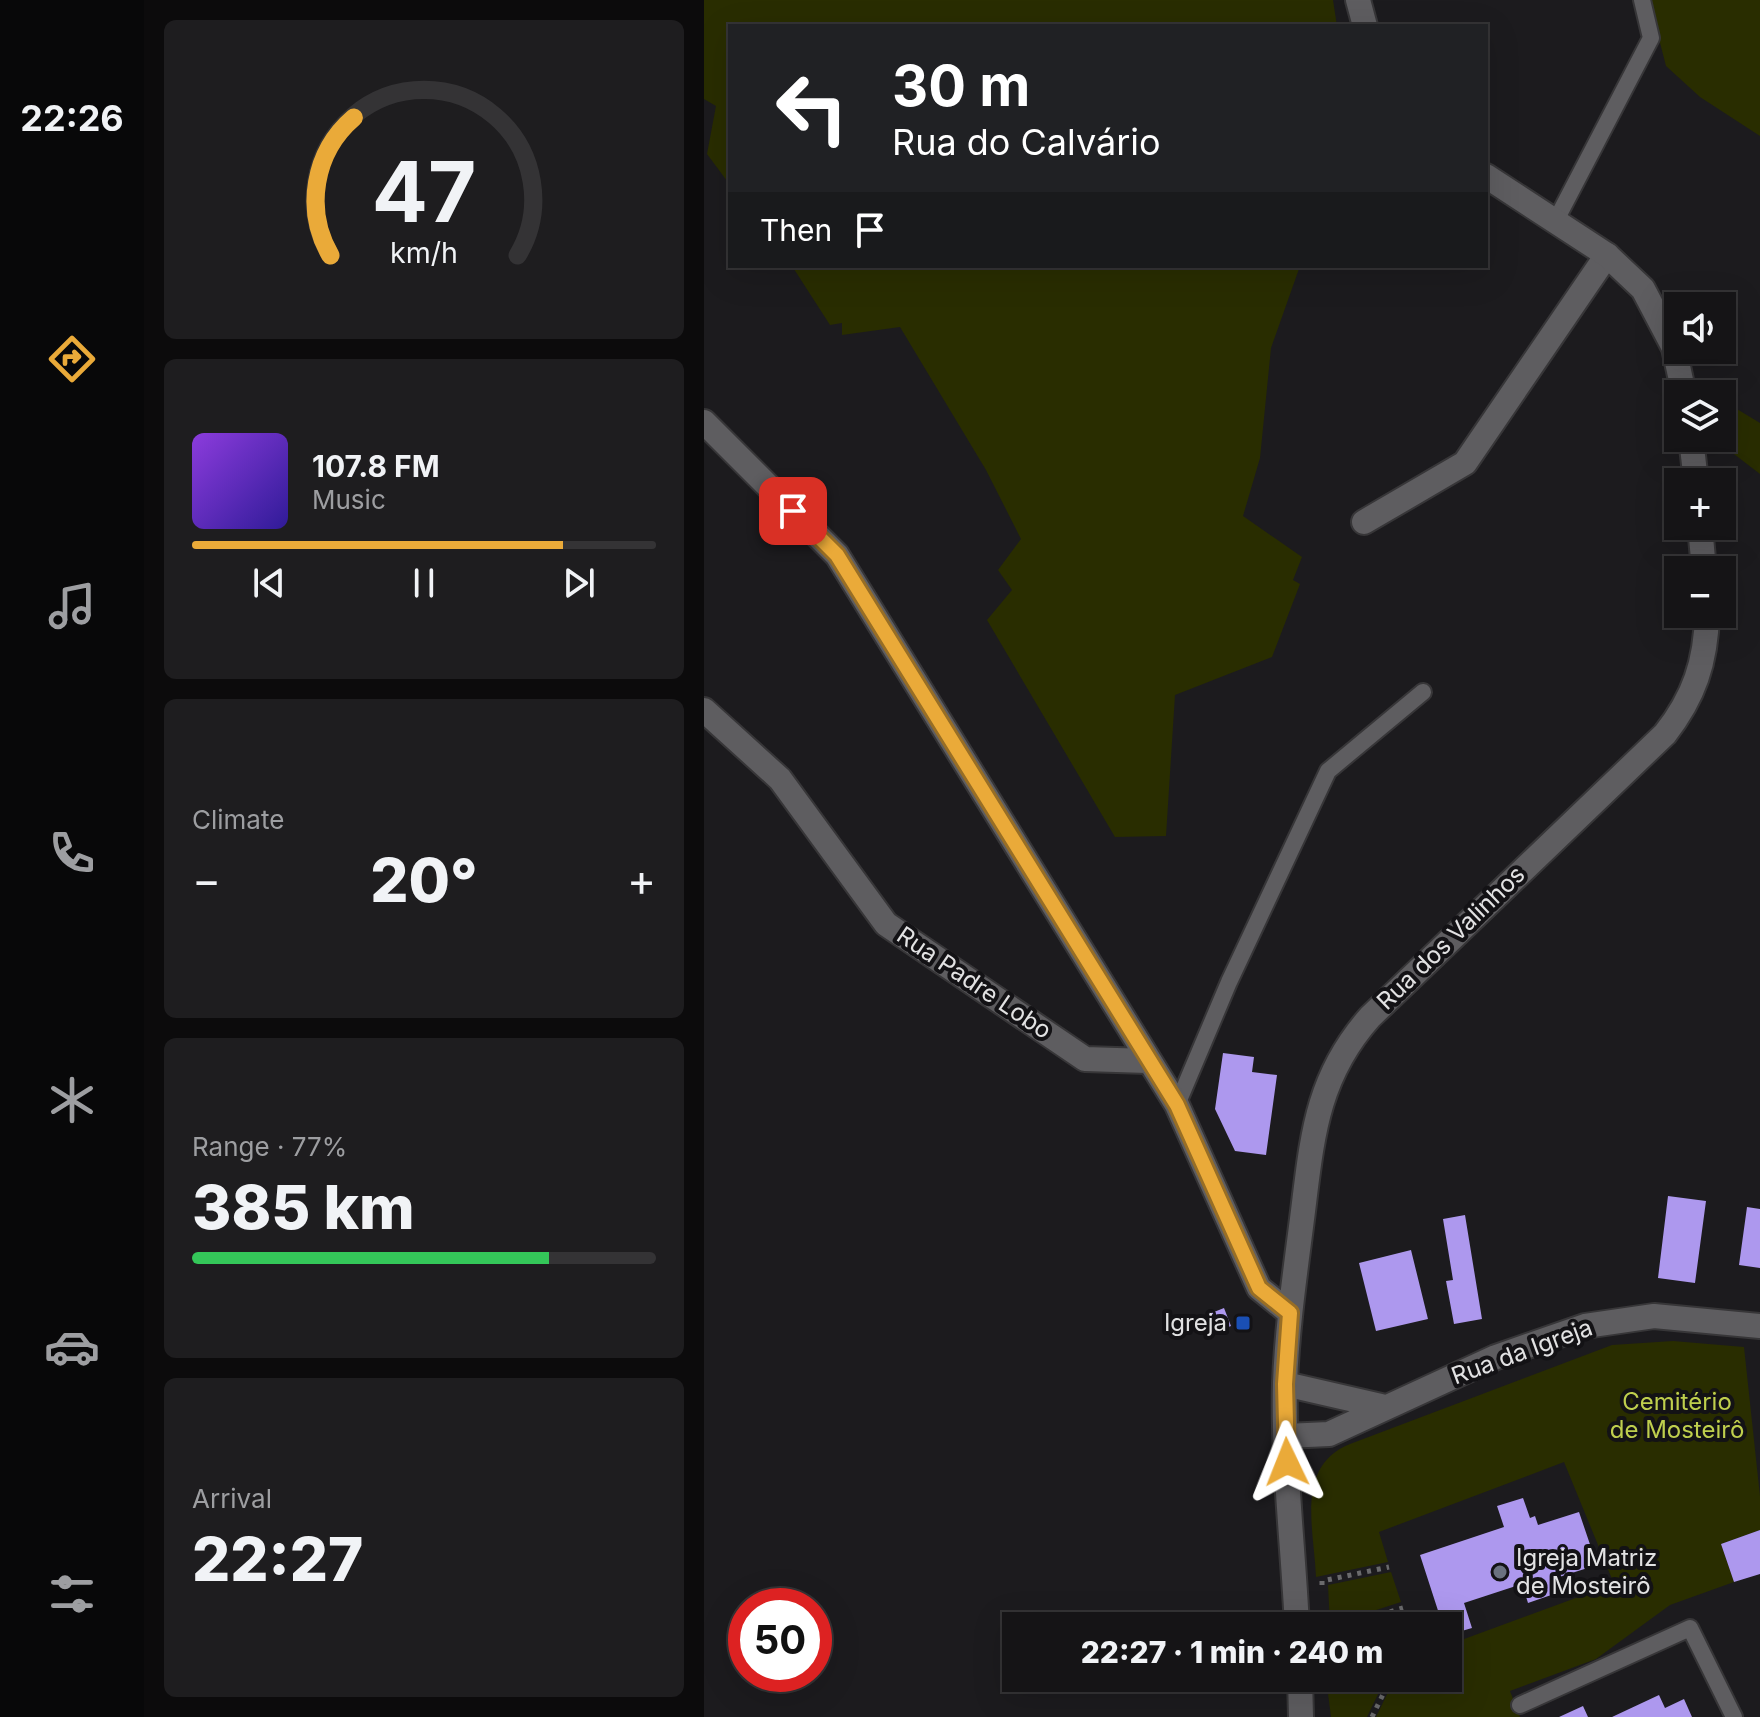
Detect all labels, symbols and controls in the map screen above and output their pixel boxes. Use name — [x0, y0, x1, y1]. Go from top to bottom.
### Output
text: 30 m — [892, 52, 1030, 120]
icon: left — [760, 56, 864, 160]
text: 22:26 — [20, 96, 124, 140]
text: Rua do Calvário — [892, 120, 1161, 164]
text: 47 — [372, 140, 476, 241]
icon: arrive — [848, 208, 892, 252]
text: Then — [760, 212, 832, 248]
text: km/h — [390, 235, 458, 270]
map controls — [1664, 292, 1736, 628]
button: sound — [1664, 292, 1736, 364]
icon: directions — [44, 331, 100, 387]
button: layers — [1664, 380, 1736, 452]
text: 107.8 FM — [312, 448, 440, 484]
button: + — [1664, 468, 1736, 540]
pin — [759, 477, 827, 545]
text: Music — [312, 484, 386, 515]
icon: arrive — [771, 489, 815, 533]
button: − — [1664, 556, 1736, 628]
icon: previous — [247, 561, 291, 605]
icon: pause — [402, 561, 446, 605]
icon: next — [557, 561, 601, 605]
icon: music — [44, 578, 100, 634]
text: Climate — [192, 804, 284, 835]
icon: phone — [44, 825, 100, 881]
text: 20° — [370, 844, 478, 916]
text: − — [192, 853, 221, 907]
text: + — [627, 853, 656, 907]
street label: Rua dos Valinhos — [1371, 860, 1531, 1016]
street label: Rua Padre Lobo — [892, 920, 1057, 1045]
icon: climate — [44, 1072, 100, 1128]
text: Range · 77% — [192, 1131, 347, 1162]
text: 385 km — [192, 1171, 415, 1243]
place label: Igreja — [1164, 1308, 1227, 1337]
street label: Rua da Igreja — [1447, 1313, 1596, 1390]
marker: Igreja — [1234, 1314, 1252, 1332]
icon: car — [44, 1319, 100, 1375]
park label: Cemitério de Mosteirô — [1610, 1387, 1744, 1444]
position arrow — [1245, 1420, 1329, 1504]
text: Arrival — [192, 1483, 272, 1514]
text: 22:27 — [192, 1523, 363, 1595]
place label: Igreja Matriz de Mosteirô — [1516, 1543, 1657, 1600]
marker: Igreja Matriz de Mosteirô — [1491, 1563, 1509, 1581]
icon: filters — [44, 1566, 100, 1622]
speed limit sign: 50 — [728, 1588, 832, 1692]
text: 22:27 · 1 min · 240 m — [1081, 1634, 1383, 1670]

